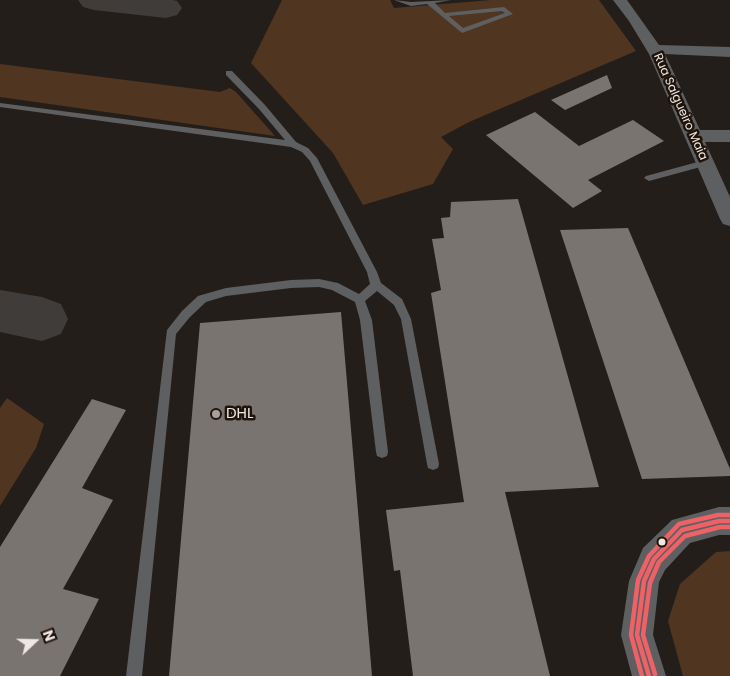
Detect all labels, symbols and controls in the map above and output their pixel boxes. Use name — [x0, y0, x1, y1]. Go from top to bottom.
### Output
street label: Rua Salgueiro Maia — [650, 51, 710, 163]
place label: DHL — [226, 405, 253, 423]
marker: DHL — [210, 408, 222, 420]
unlabelled marker — [657, 537, 667, 547]
north arrow — [10, 616, 60, 666]
text: N — [38, 627, 60, 644]

